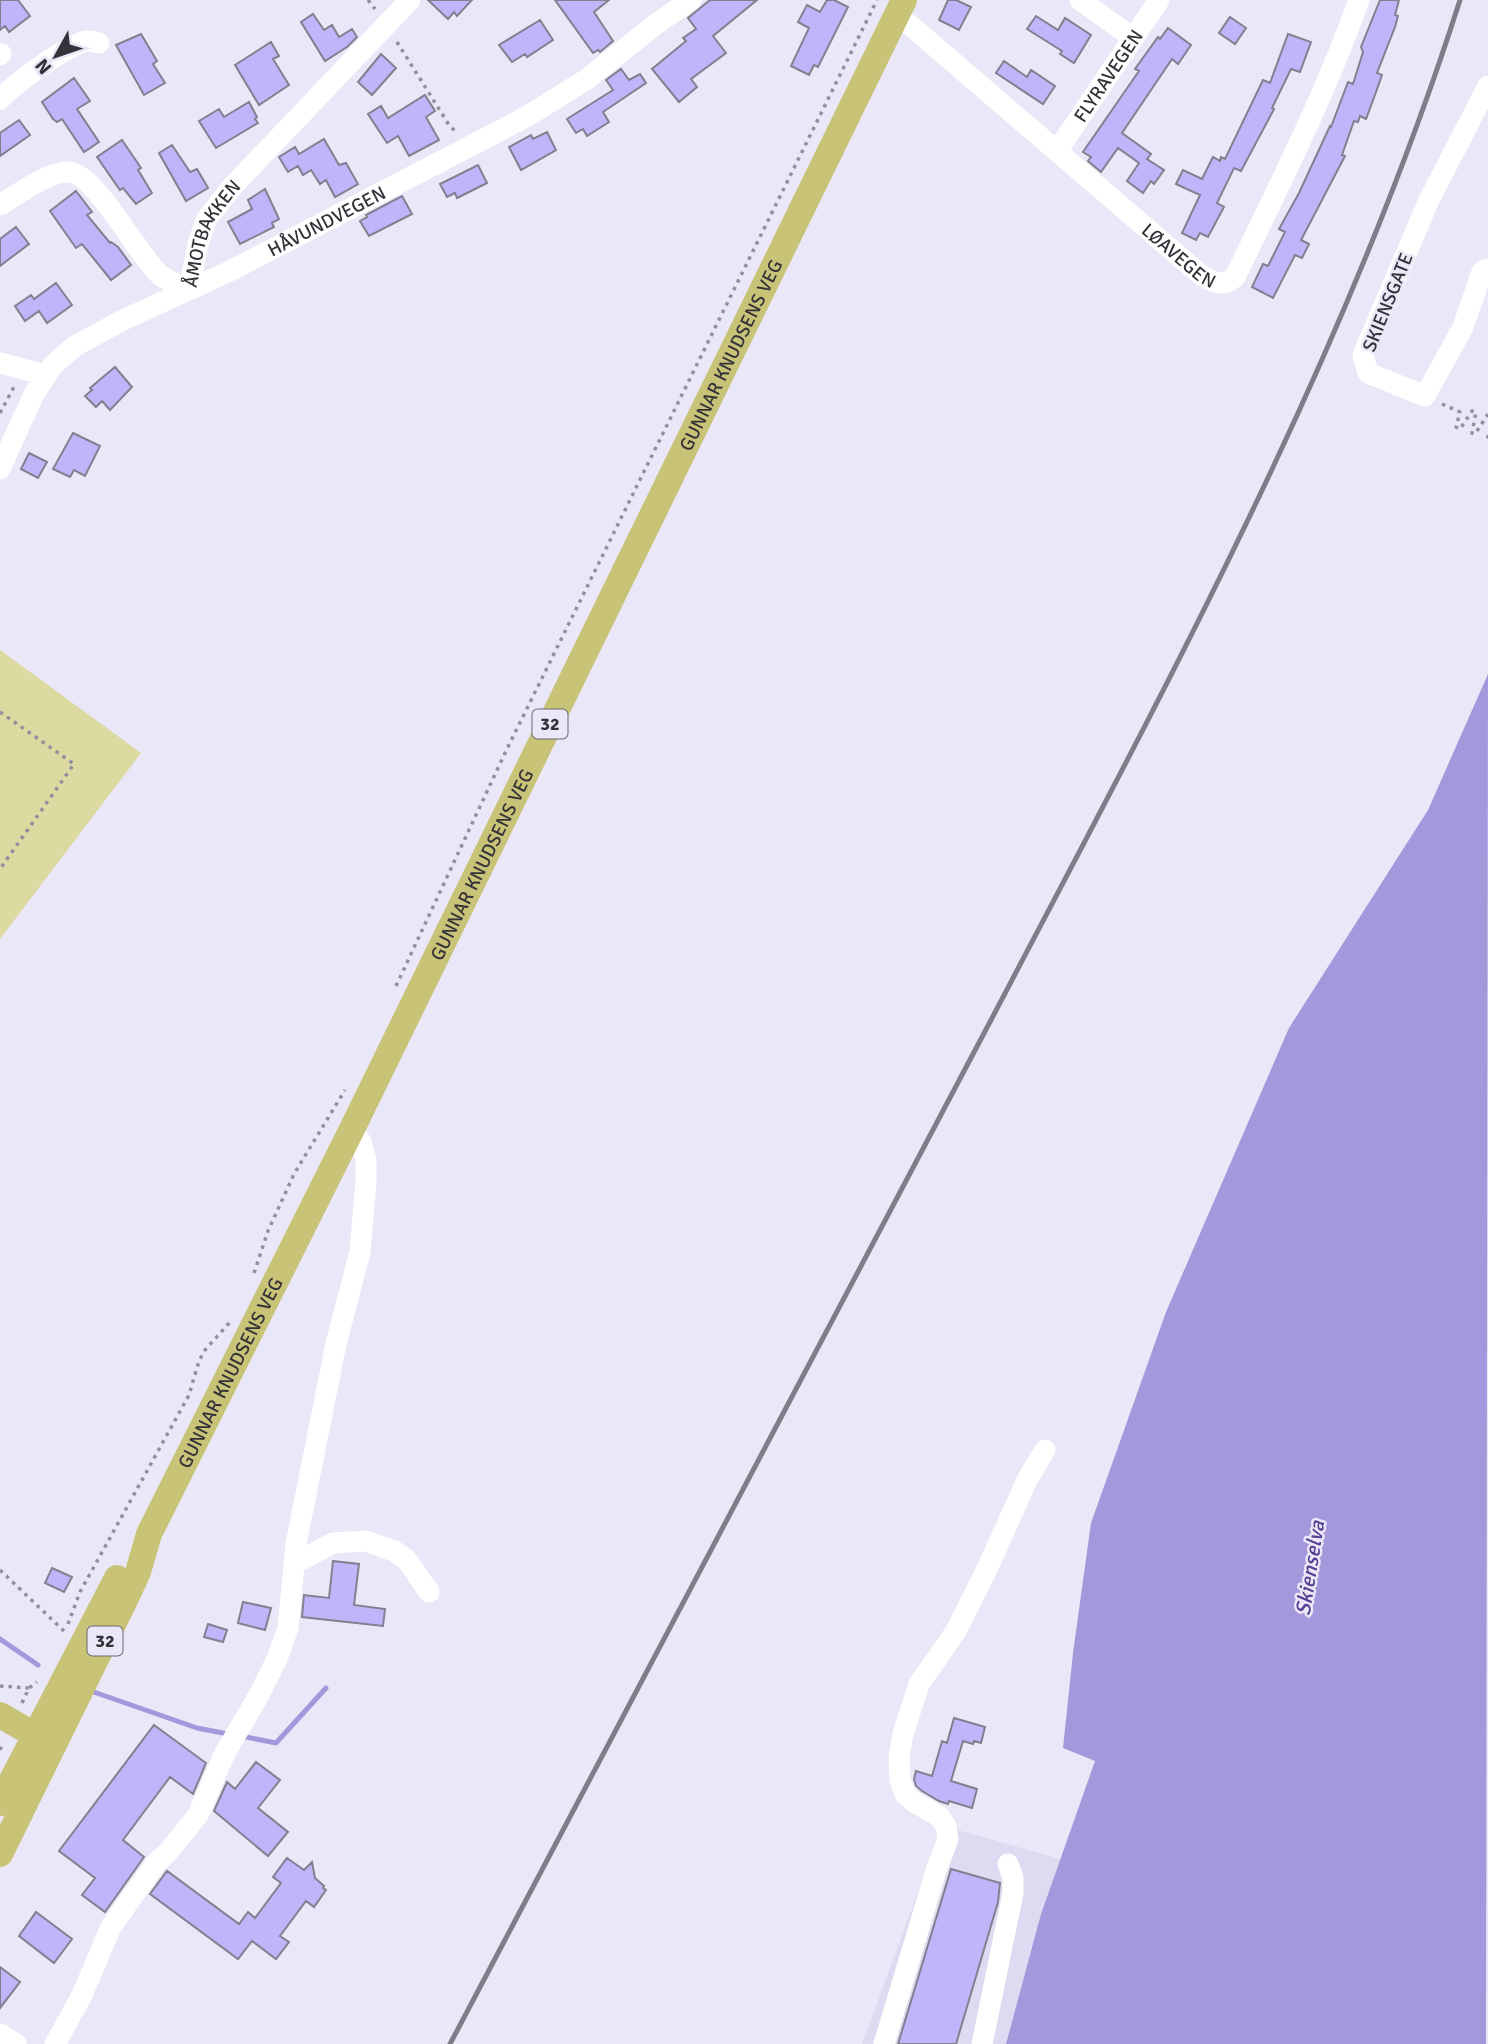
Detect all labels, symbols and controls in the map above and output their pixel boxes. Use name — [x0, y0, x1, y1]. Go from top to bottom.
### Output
north arrow — [21, 21, 91, 91]
street label: FLYRAVEGEN — [1069, 25, 1149, 127]
text: N — [30, 54, 57, 79]
street label: ÅMOTBAKKEN — [179, 175, 246, 290]
street label: HÅVUNDVEGEN — [264, 181, 390, 262]
street label: LØAVEGEN — [1136, 218, 1220, 294]
street label: SKIENSGATE — [1357, 249, 1419, 355]
street label: GUNNAR KNUDSENS VEG — [674, 256, 788, 455]
road number: 32 — [532, 710, 568, 738]
street label: GUNNAR KNUDSENS VEG — [425, 765, 539, 965]
street label: GUNNAR KNUDSENS VEG — [173, 1274, 289, 1472]
water label: Skienselva — [1290, 1517, 1331, 1617]
road number: 32 — [88, 1626, 122, 1656]

